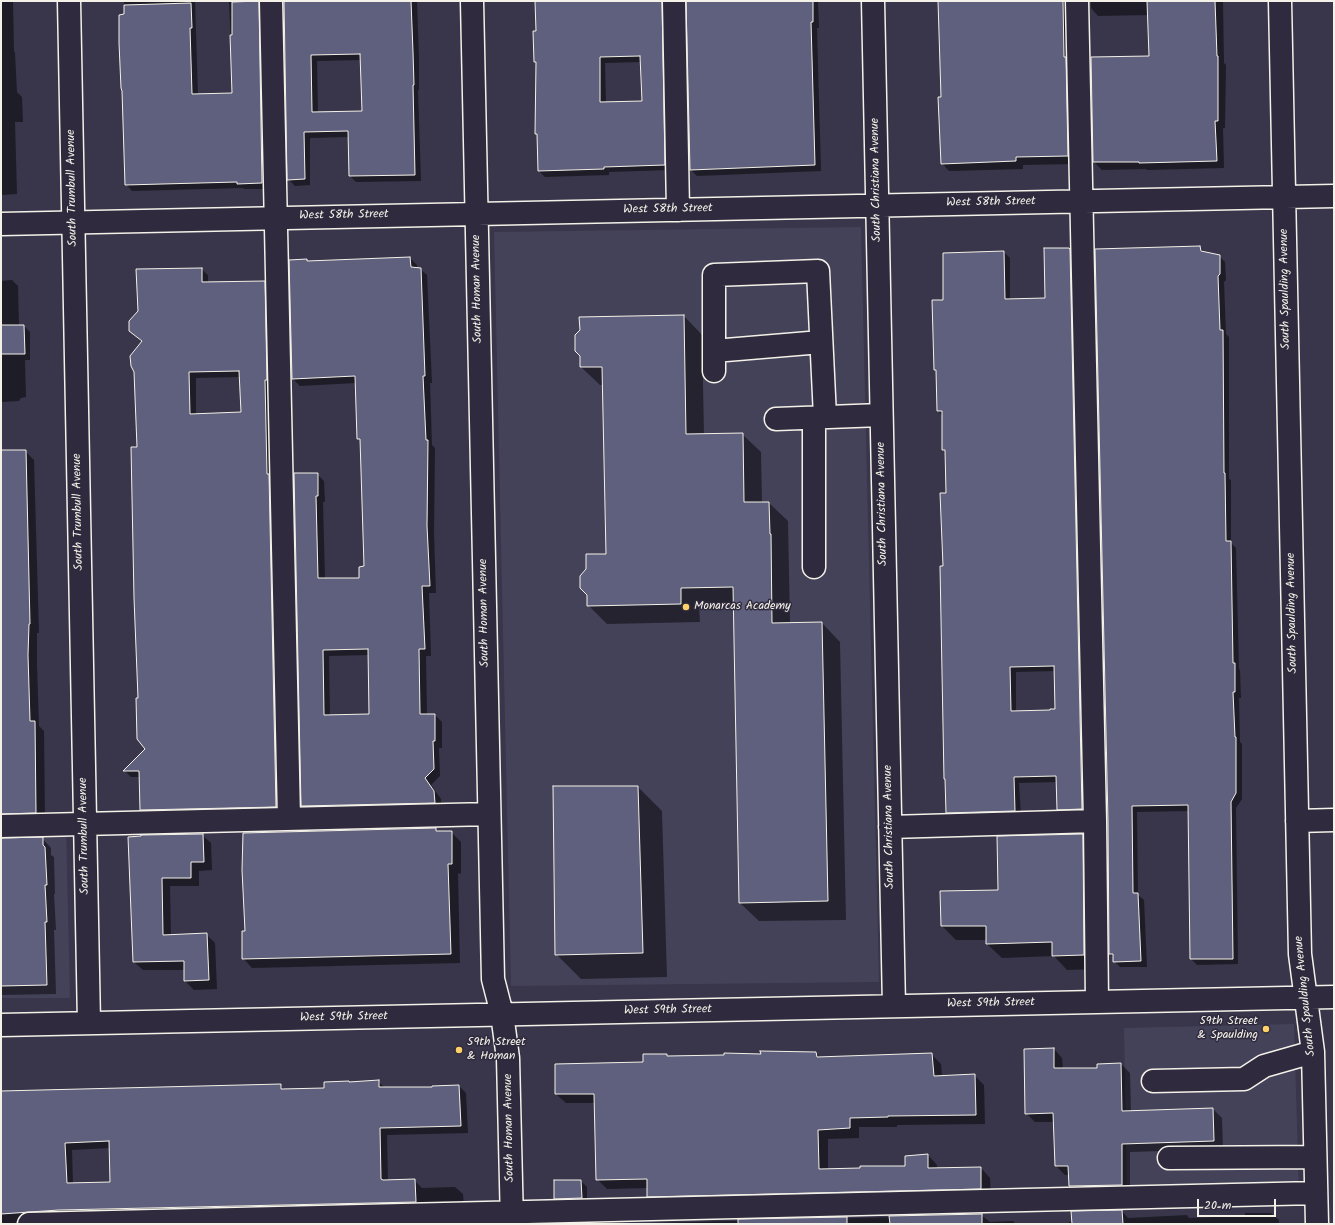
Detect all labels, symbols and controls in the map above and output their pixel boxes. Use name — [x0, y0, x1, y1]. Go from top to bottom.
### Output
street label: South Christiana Avenue — [869, 118, 885, 242]
street label: South Trumbull Avenue — [65, 129, 81, 247]
street label: West 58th Street — [946, 195, 1036, 211]
street label: West 58th Street — [623, 202, 713, 218]
street label: West 58th Street — [299, 208, 389, 224]
street label: South Spaulding Avenue — [1278, 228, 1294, 350]
street label: South Homan Avenue — [470, 235, 486, 343]
street label: South Christiana Avenue — [875, 442, 891, 566]
street label: South Trumbull Avenue — [71, 453, 87, 571]
street label: South Spaulding Avenue — [1285, 552, 1301, 674]
street label: South Homan Avenue — [477, 559, 493, 667]
place label: Monarcas Academy — [694, 600, 791, 614]
marker: Monarcas Academy — [681, 602, 691, 612]
street label: South Christiana Avenue — [882, 765, 898, 889]
street label: South Trumbull Avenue — [77, 777, 93, 895]
street label: South Spaulding Avenue — [1293, 935, 1319, 1057]
street label: West 59th Street — [947, 996, 1035, 1012]
street label: West 59th Street — [624, 1003, 712, 1019]
street label: West 59th Street — [300, 1010, 388, 1026]
place label: 59th Street & Spaulding — [1197, 1015, 1258, 1043]
marker: 59th Street & Spaulding — [1261, 1024, 1271, 1034]
place label: 59th Street & Homan — [467, 1036, 526, 1064]
marker: 59th Street & Homan — [454, 1045, 464, 1055]
street label: South Homan Avenue — [502, 1074, 518, 1182]
scale bar — [1199, 1191, 1278, 1217]
text: 20 m — [1204, 1196, 1231, 1215]

